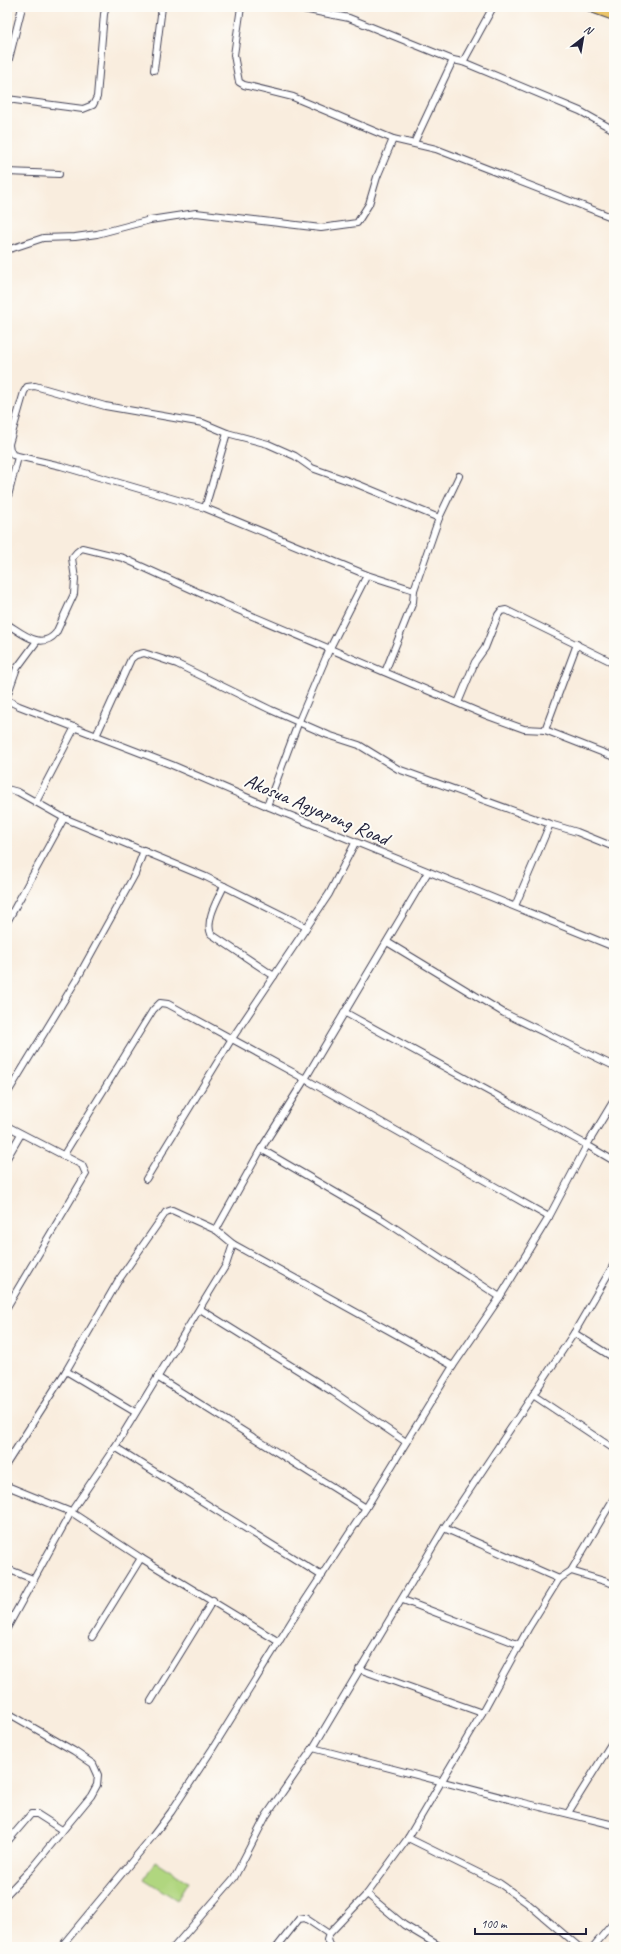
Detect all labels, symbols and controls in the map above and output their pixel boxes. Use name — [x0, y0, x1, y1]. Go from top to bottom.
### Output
north arrow — [563, 18, 603, 58]
text: N — [582, 22, 597, 38]
street label: Akosua Agyapong Road — [241, 768, 396, 852]
scale bar — [475, 1910, 586, 1936]
text: 100 m — [481, 1916, 508, 1932]

